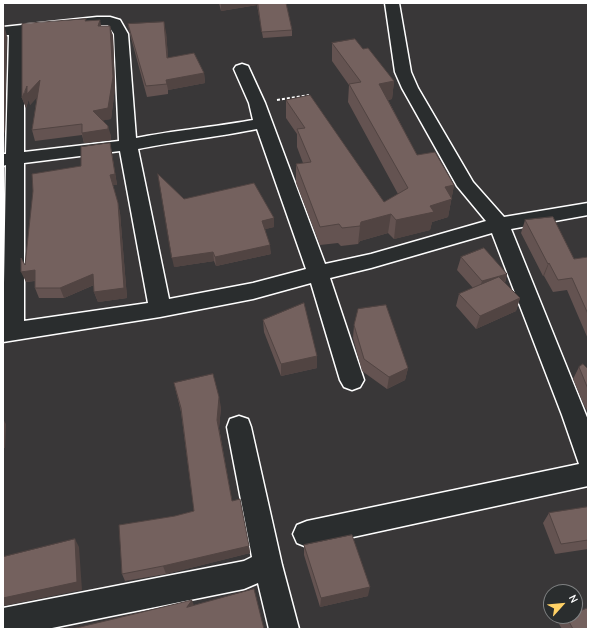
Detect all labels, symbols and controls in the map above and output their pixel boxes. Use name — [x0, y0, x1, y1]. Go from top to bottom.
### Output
north arrow — [543, 584, 583, 624]
text: N — [566, 593, 581, 605]

